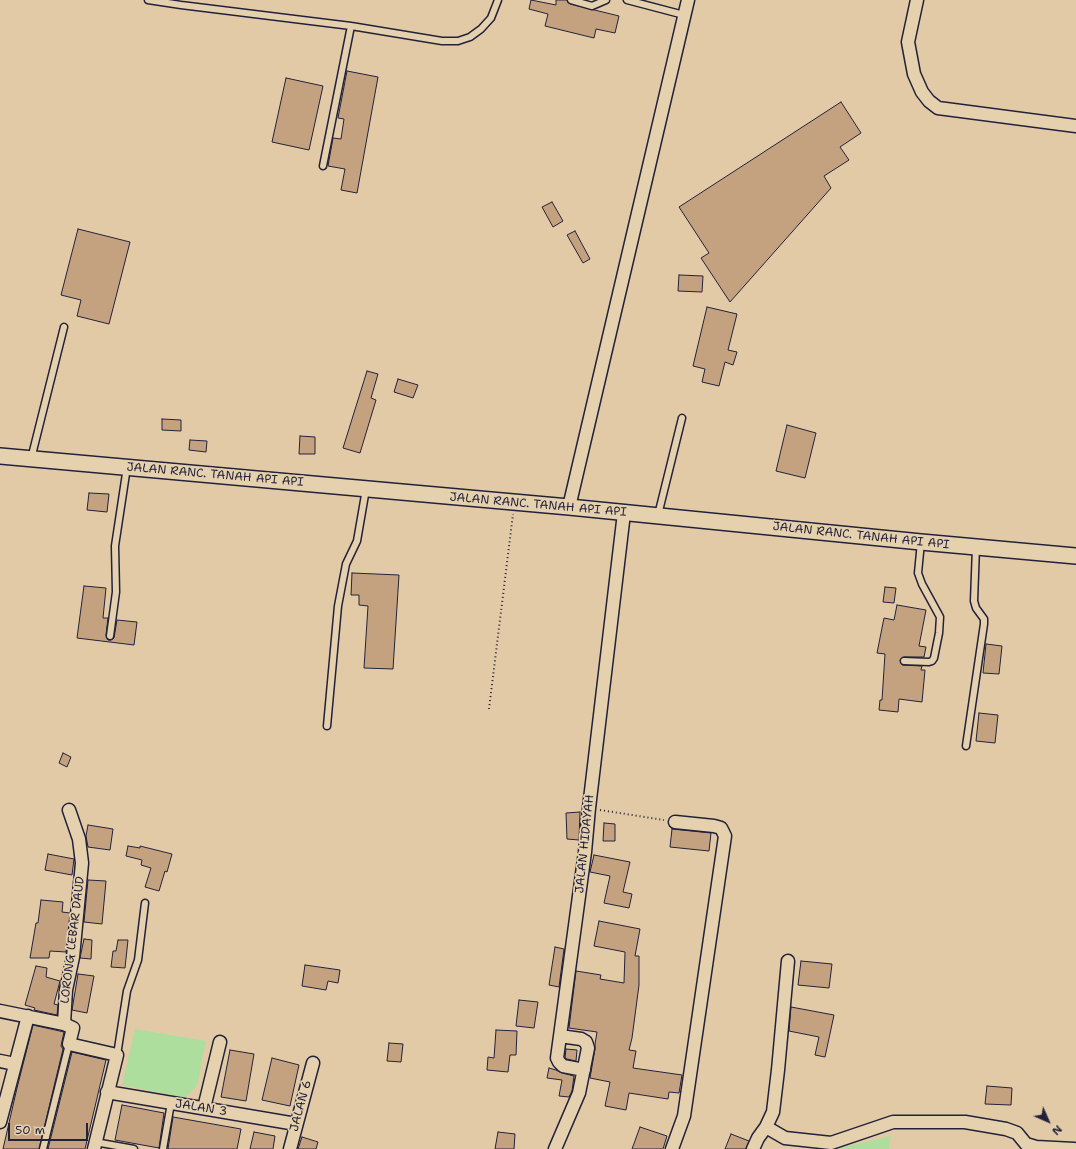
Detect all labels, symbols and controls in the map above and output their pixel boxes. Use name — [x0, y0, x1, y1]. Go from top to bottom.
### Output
street label: JALAN RANC. TANAH API API — [126, 460, 304, 490]
street label: JALAN RANC. TANAH API API — [449, 490, 627, 520]
street label: JALAN RANC. TANAH API API — [772, 520, 950, 552]
street label: JALAN HIDAYAH — [573, 794, 597, 894]
street label: LORONG LEBAR DAUD — [58, 876, 88, 1004]
street label: JALAN 6 — [287, 1079, 315, 1133]
street label: JALAN 3 — [174, 1097, 228, 1119]
north arrow — [1028, 1101, 1068, 1141]
scale bar — [10, 1115, 90, 1141]
text: N — [1048, 1121, 1065, 1138]
text: 50 m — [15, 1122, 45, 1138]

